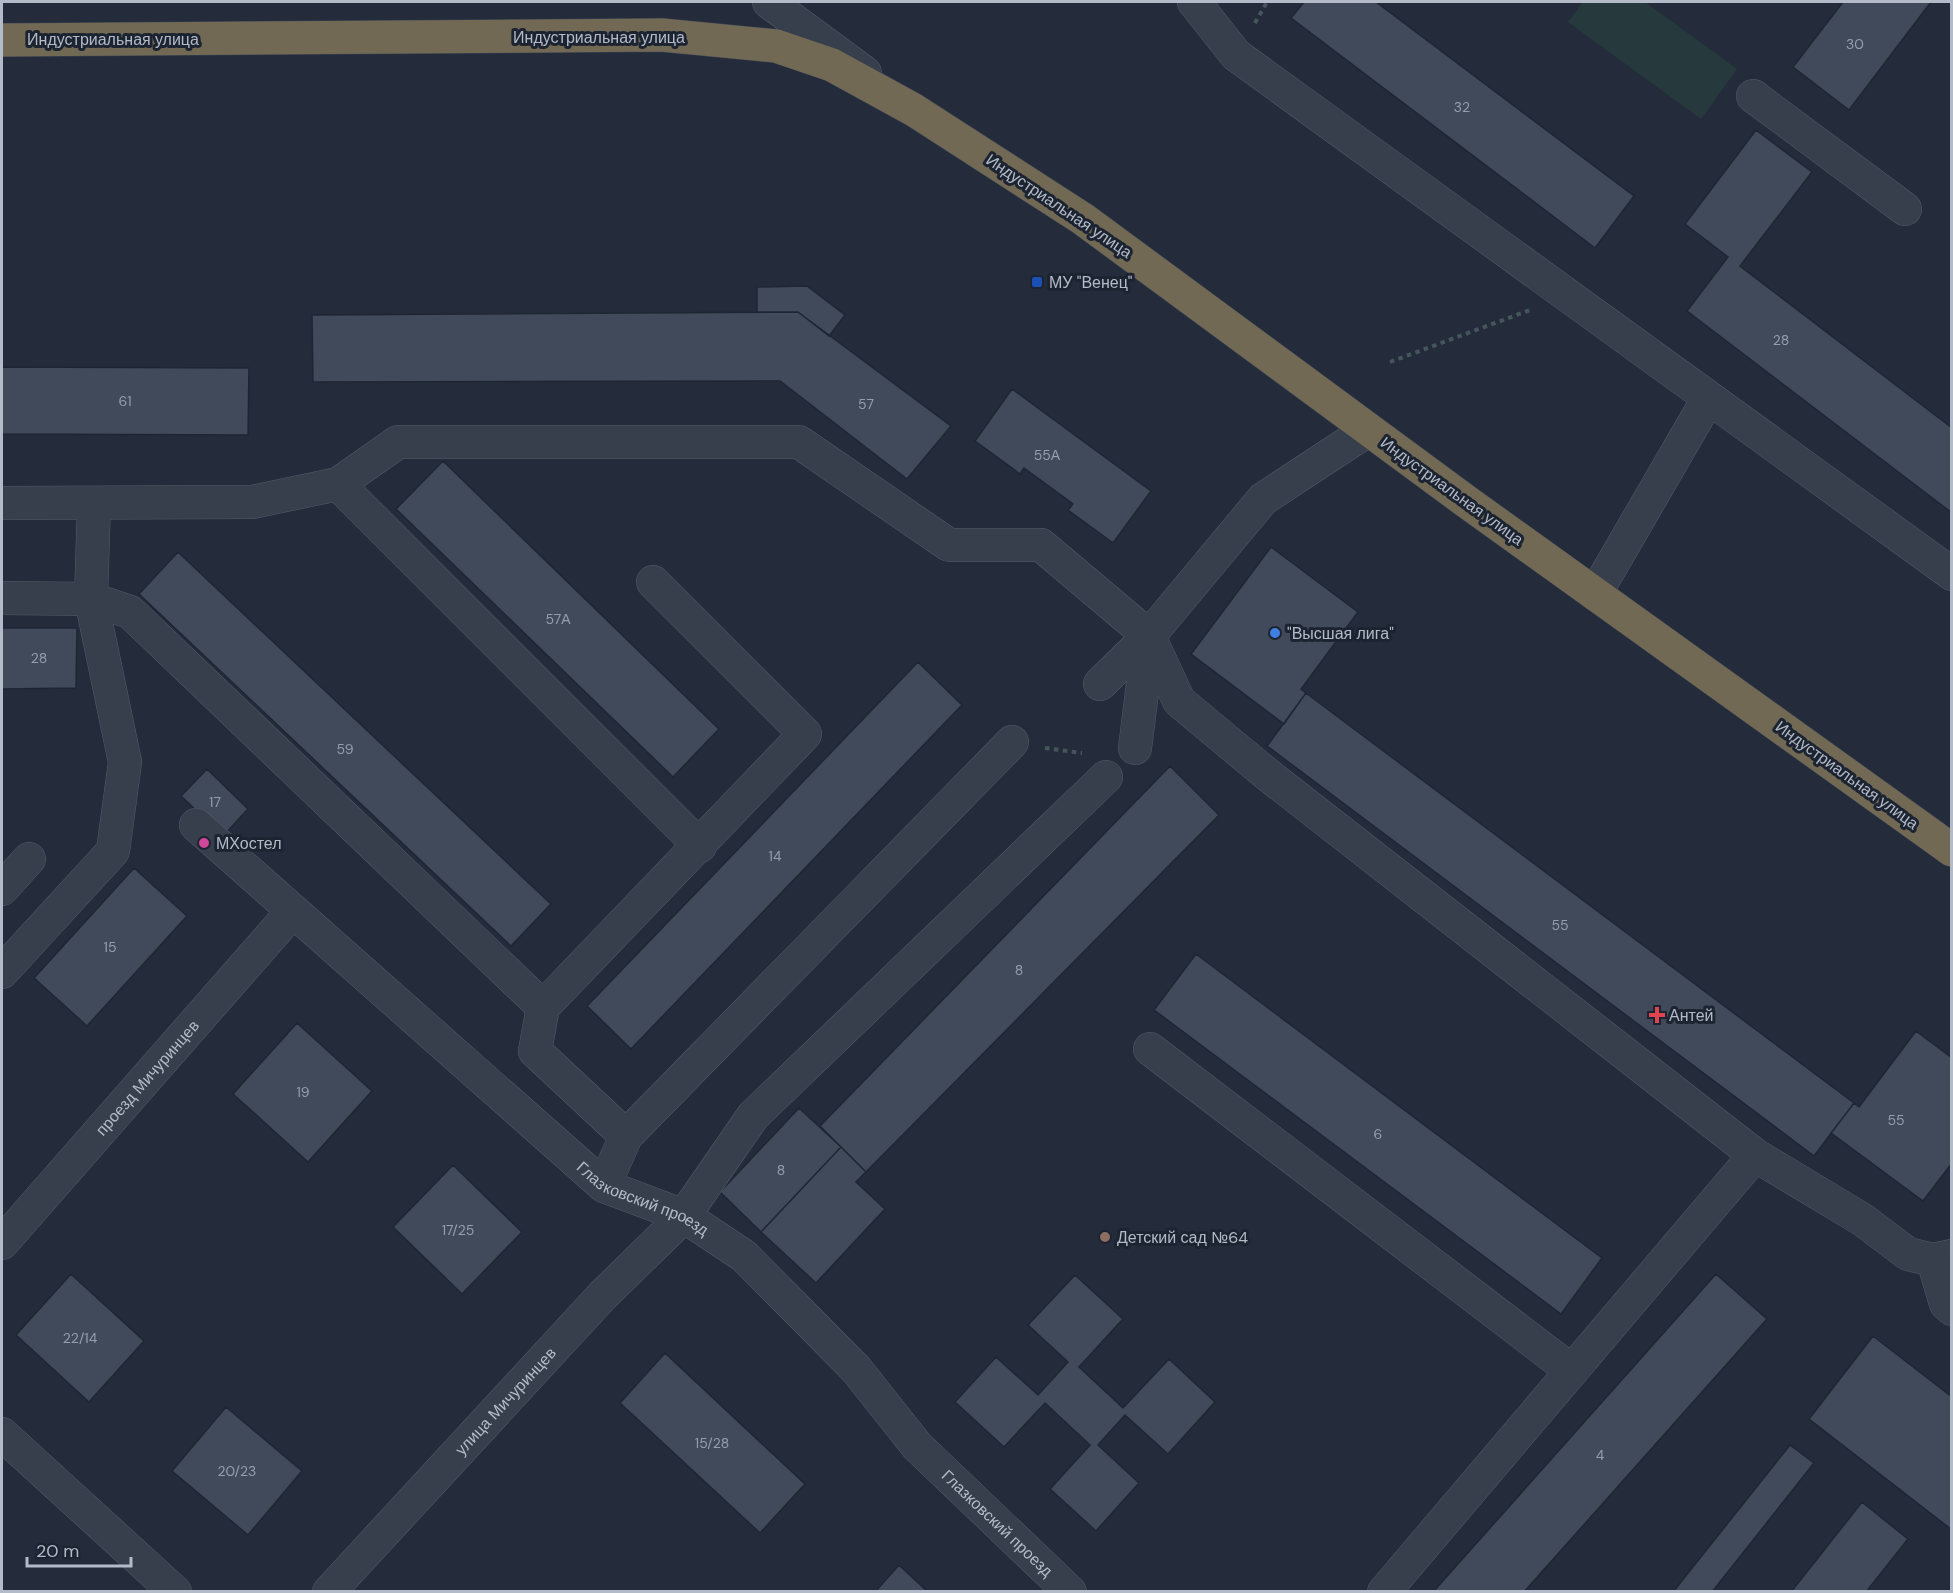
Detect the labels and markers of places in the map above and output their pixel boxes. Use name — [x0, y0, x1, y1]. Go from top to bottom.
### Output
place label: МУ "Венец" — [1049, 272, 1133, 293]
marker: МУ "Венец" — [1030, 275, 1044, 289]
place label: "Высшая лига" — [1287, 623, 1394, 644]
marker: "Высшая лига" — [1268, 626, 1282, 640]
place label: МХостел — [216, 833, 282, 854]
marker: МХостел — [197, 836, 211, 850]
place label: Антей — [1669, 1005, 1714, 1026]
marker: Антей — [1650, 1008, 1664, 1022]
place label: Детский сад №64 — [1117, 1227, 1248, 1248]
marker: Детский сад №64 — [1098, 1230, 1112, 1244]

